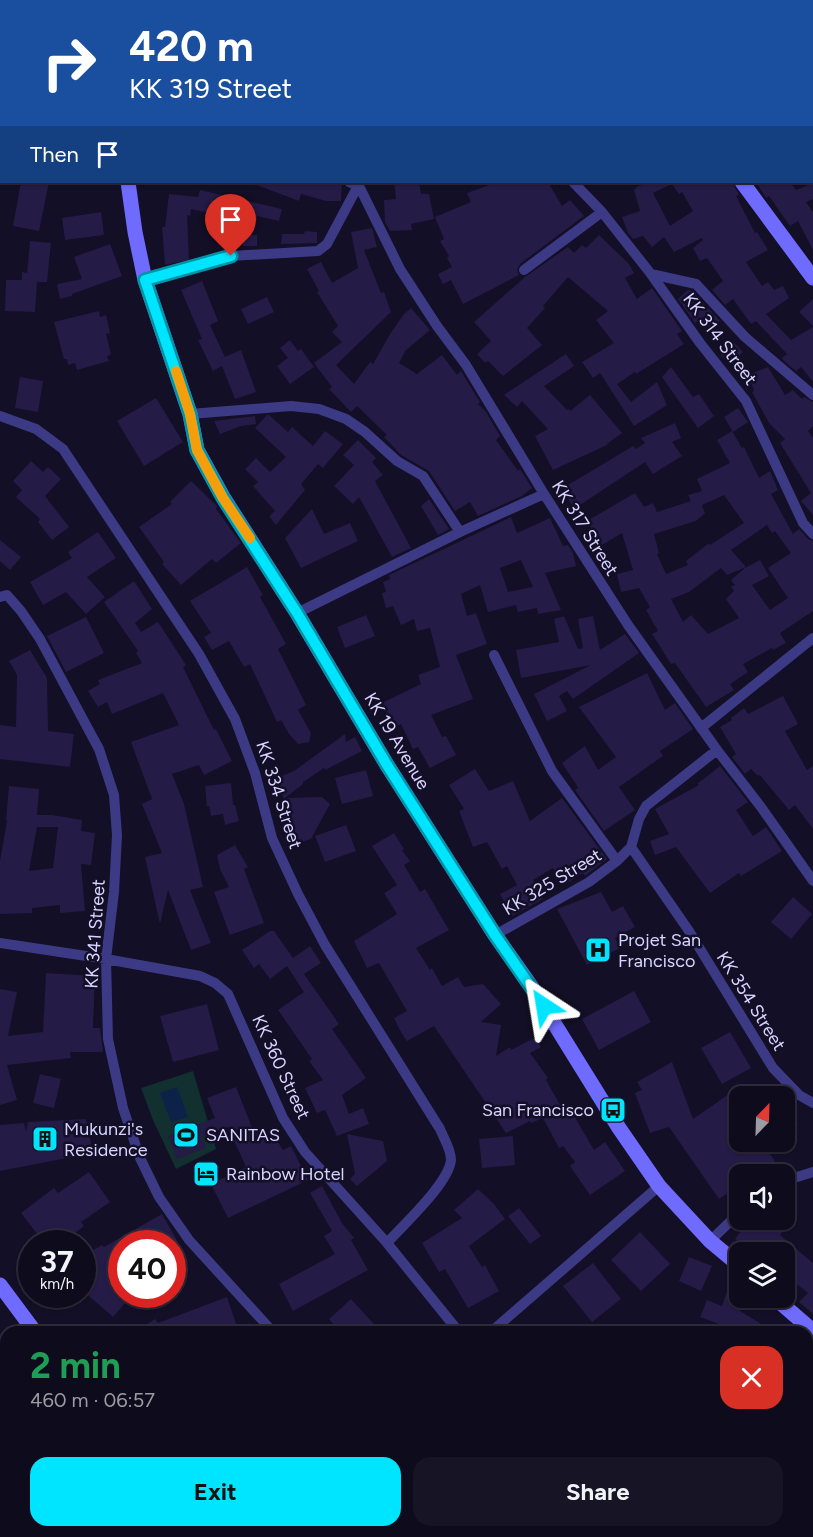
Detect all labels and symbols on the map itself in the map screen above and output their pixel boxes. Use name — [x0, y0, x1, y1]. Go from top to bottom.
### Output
pin — [205, 194, 256, 256]
street label: KK 314 Street — [678, 289, 762, 390]
street label: KK 317 Street — [547, 476, 623, 580]
street label: KK 19 Avenue — [359, 688, 435, 794]
street label: KK 334 Street — [251, 738, 307, 852]
street label: KK 325 Street — [499, 844, 606, 920]
street label: KK 341 Street — [80, 878, 110, 989]
place label: Projet San Francisco — [618, 929, 701, 972]
hospital icon: Projet San Francisco — [583, 935, 613, 965]
street label: KK 354 Street — [712, 947, 790, 1055]
position arrow — [512, 974, 576, 1038]
street label: KK 360 Street — [247, 1011, 315, 1123]
north arrow — [729, 1086, 795, 1152]
bus stop icon: San Francisco — [598, 1095, 628, 1125]
place label: San Francisco — [482, 1099, 594, 1121]
place label: Mukunzi's Residence — [64, 1118, 148, 1161]
sports icon: SANITAS — [171, 1120, 201, 1150]
building icon: Mukunzi's Residence — [30, 1124, 60, 1154]
place label: SANITAS — [206, 1124, 280, 1146]
hotel icon: Rainbow Hotel — [191, 1159, 221, 1189]
place label: Rainbow Hotel — [226, 1163, 344, 1185]
speed limit sign: 40 — [108, 1230, 186, 1308]

